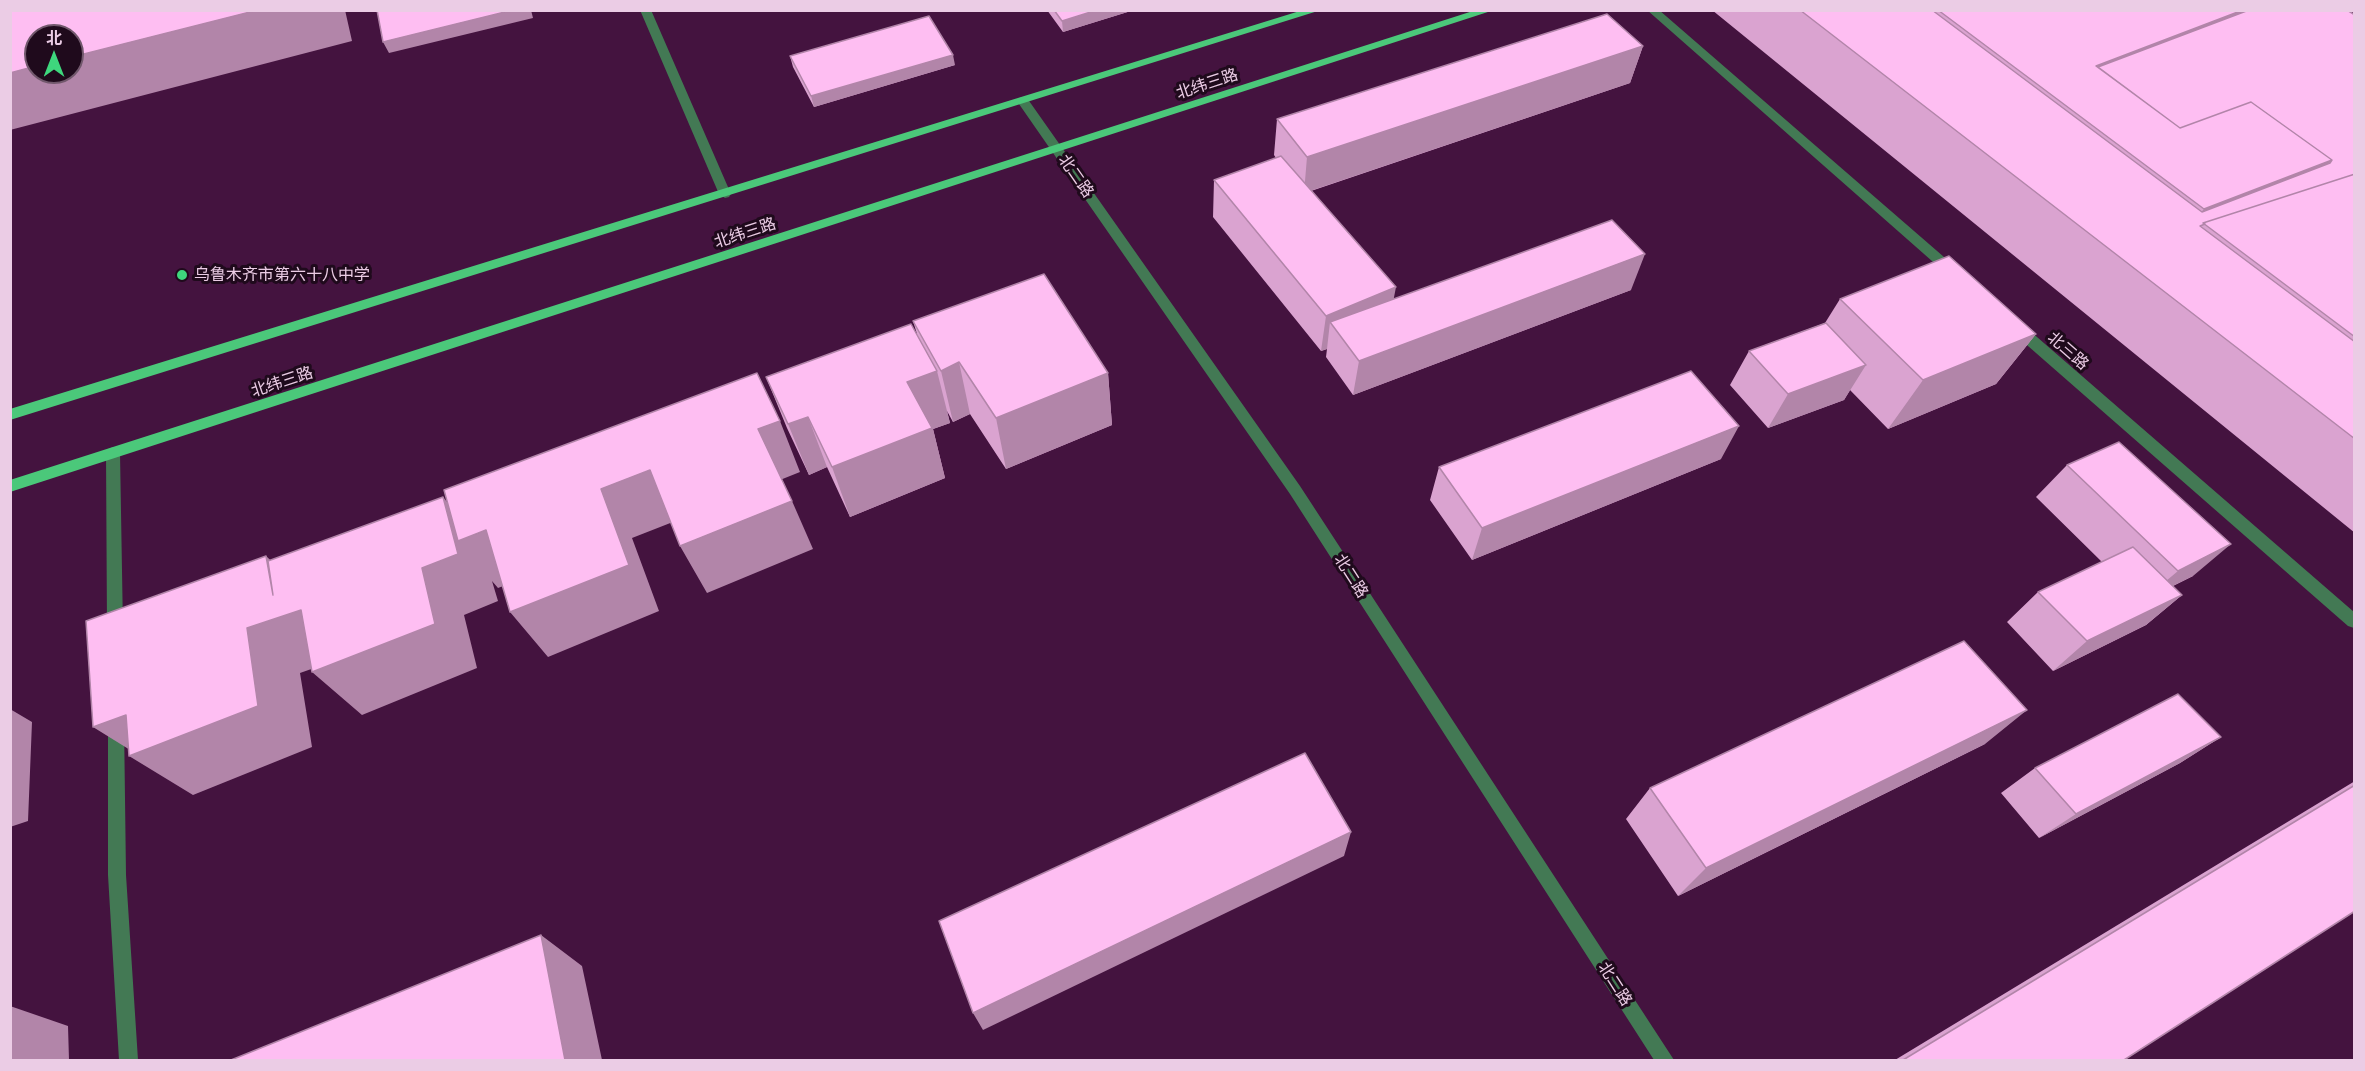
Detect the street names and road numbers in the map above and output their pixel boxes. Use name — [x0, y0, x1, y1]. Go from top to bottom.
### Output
street label: 北纬三路 — [1174, 65, 1240, 103]
street label: 北二路 — [1054, 151, 1098, 201]
street label: 北纬三路 — [712, 214, 778, 252]
street label: 北三路 — [2044, 328, 2092, 374]
street label: 北纬三路 — [249, 363, 315, 401]
street label: 北二路 — [1330, 551, 1372, 601]
street label: 北二路 — [1594, 959, 1636, 1009]

